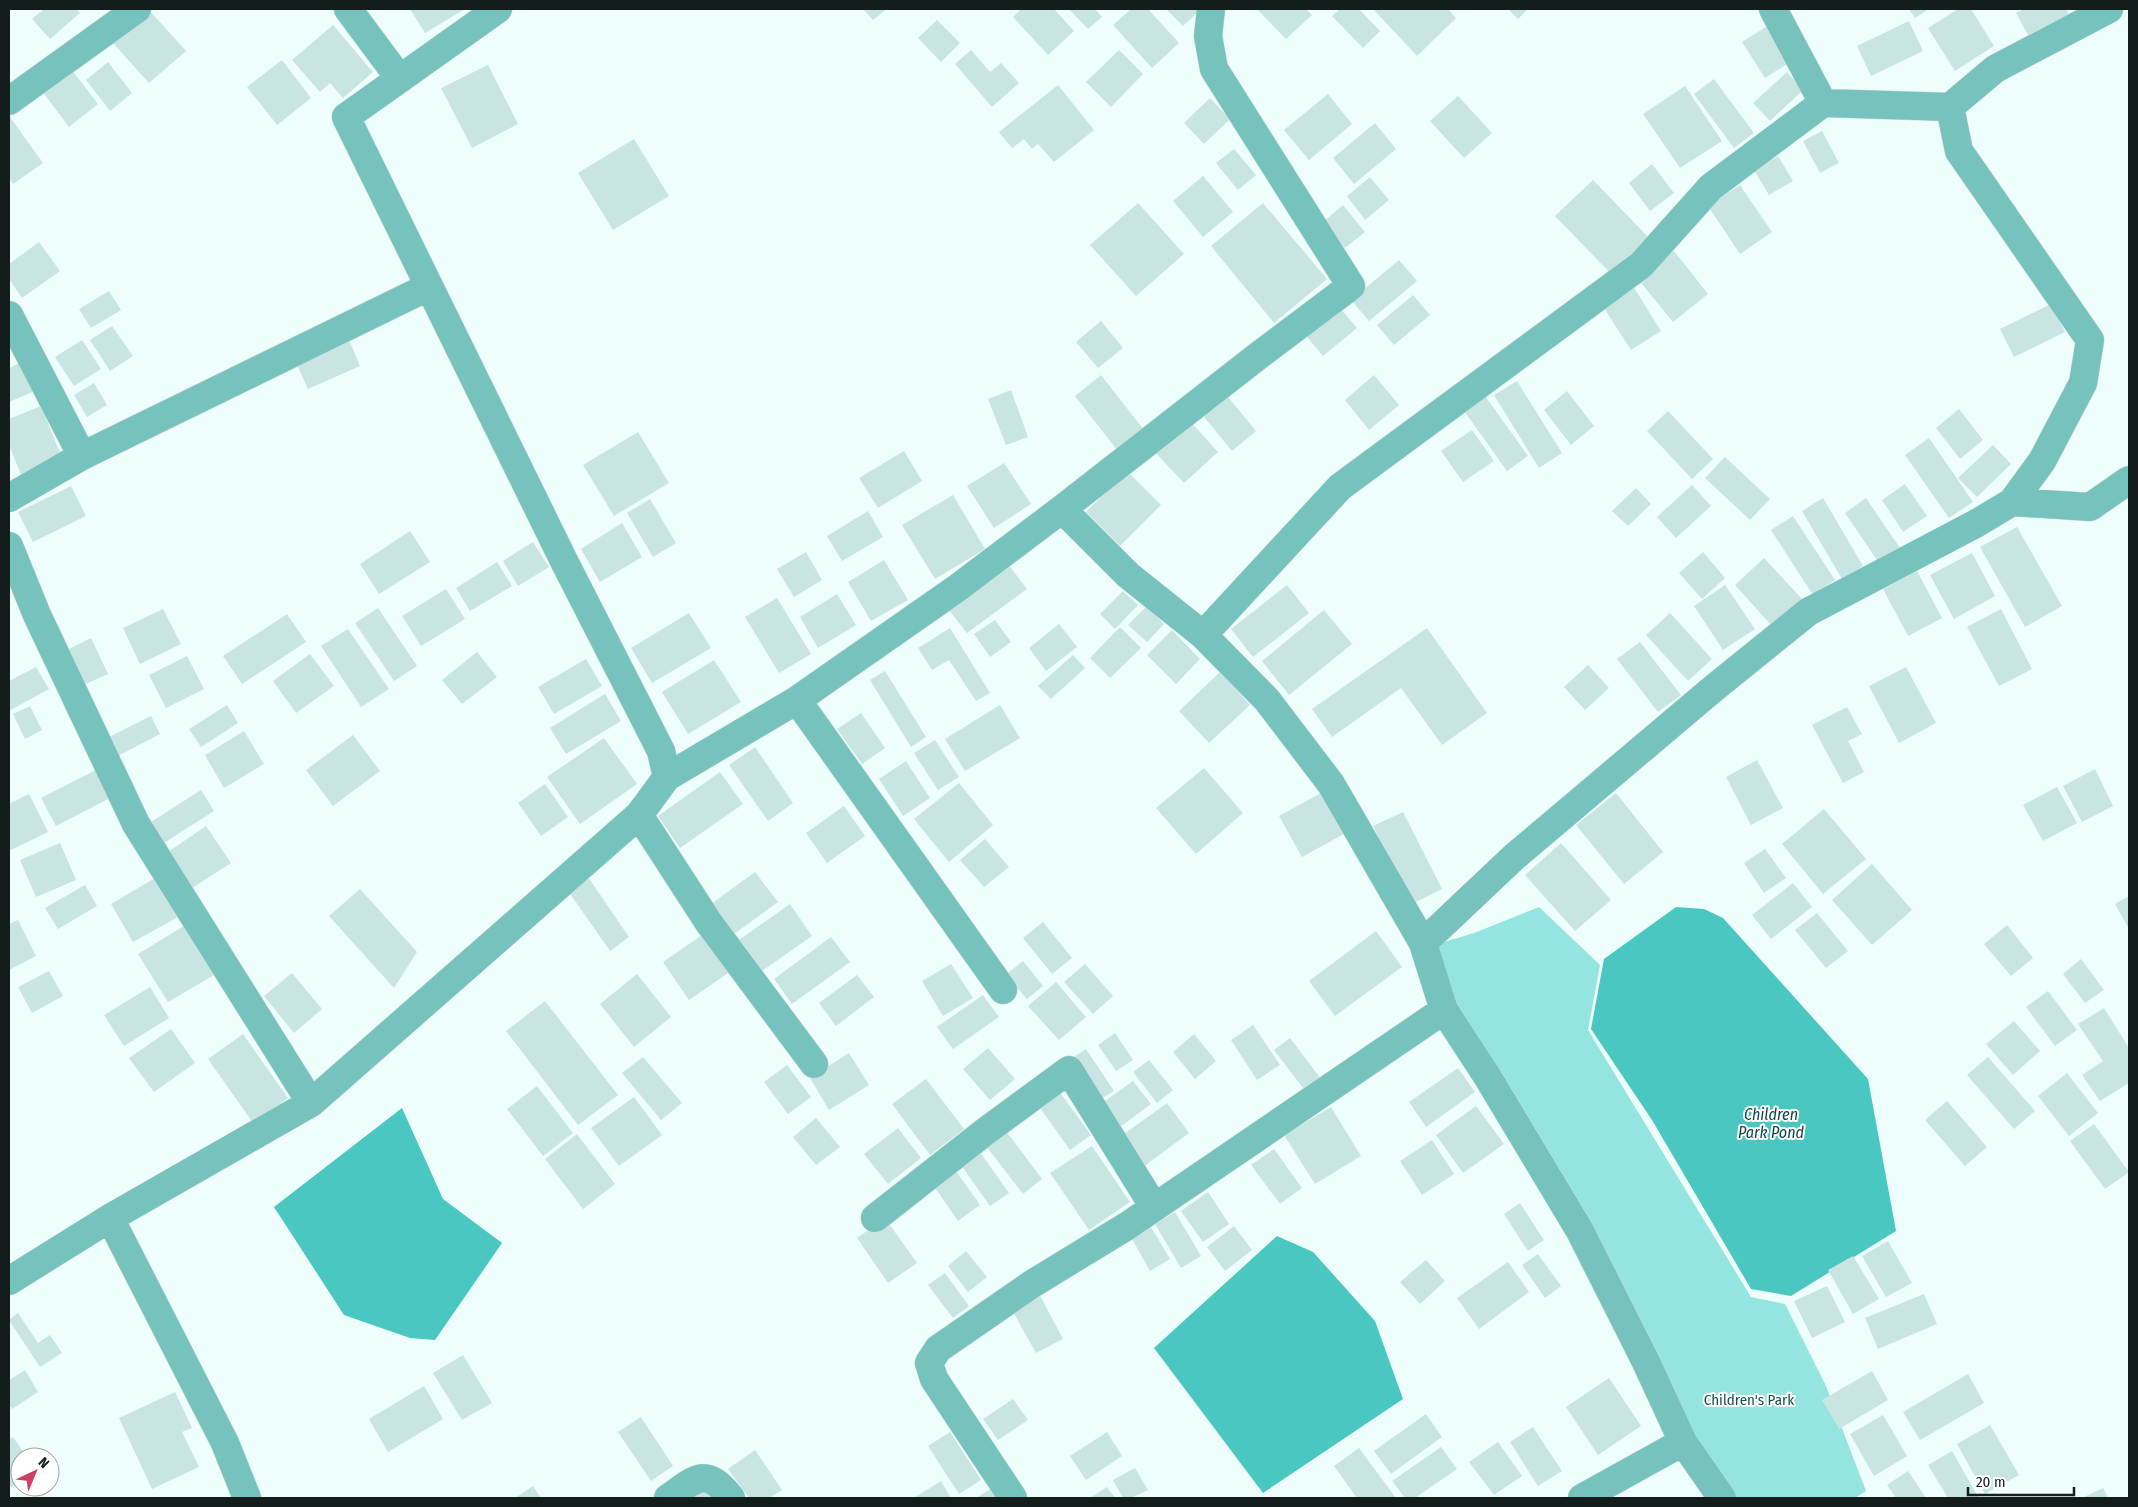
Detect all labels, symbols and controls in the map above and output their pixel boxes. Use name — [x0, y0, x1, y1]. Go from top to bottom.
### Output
water label: Children Park Pond — [1738, 1105, 1805, 1142]
park label: Children's Park — [1704, 1391, 1794, 1409]
north arrow — [10, 1447, 60, 1497]
text: N — [35, 1454, 53, 1472]
scale bar — [1968, 1464, 2074, 1496]
text: 20 m — [1976, 1473, 2006, 1491]

